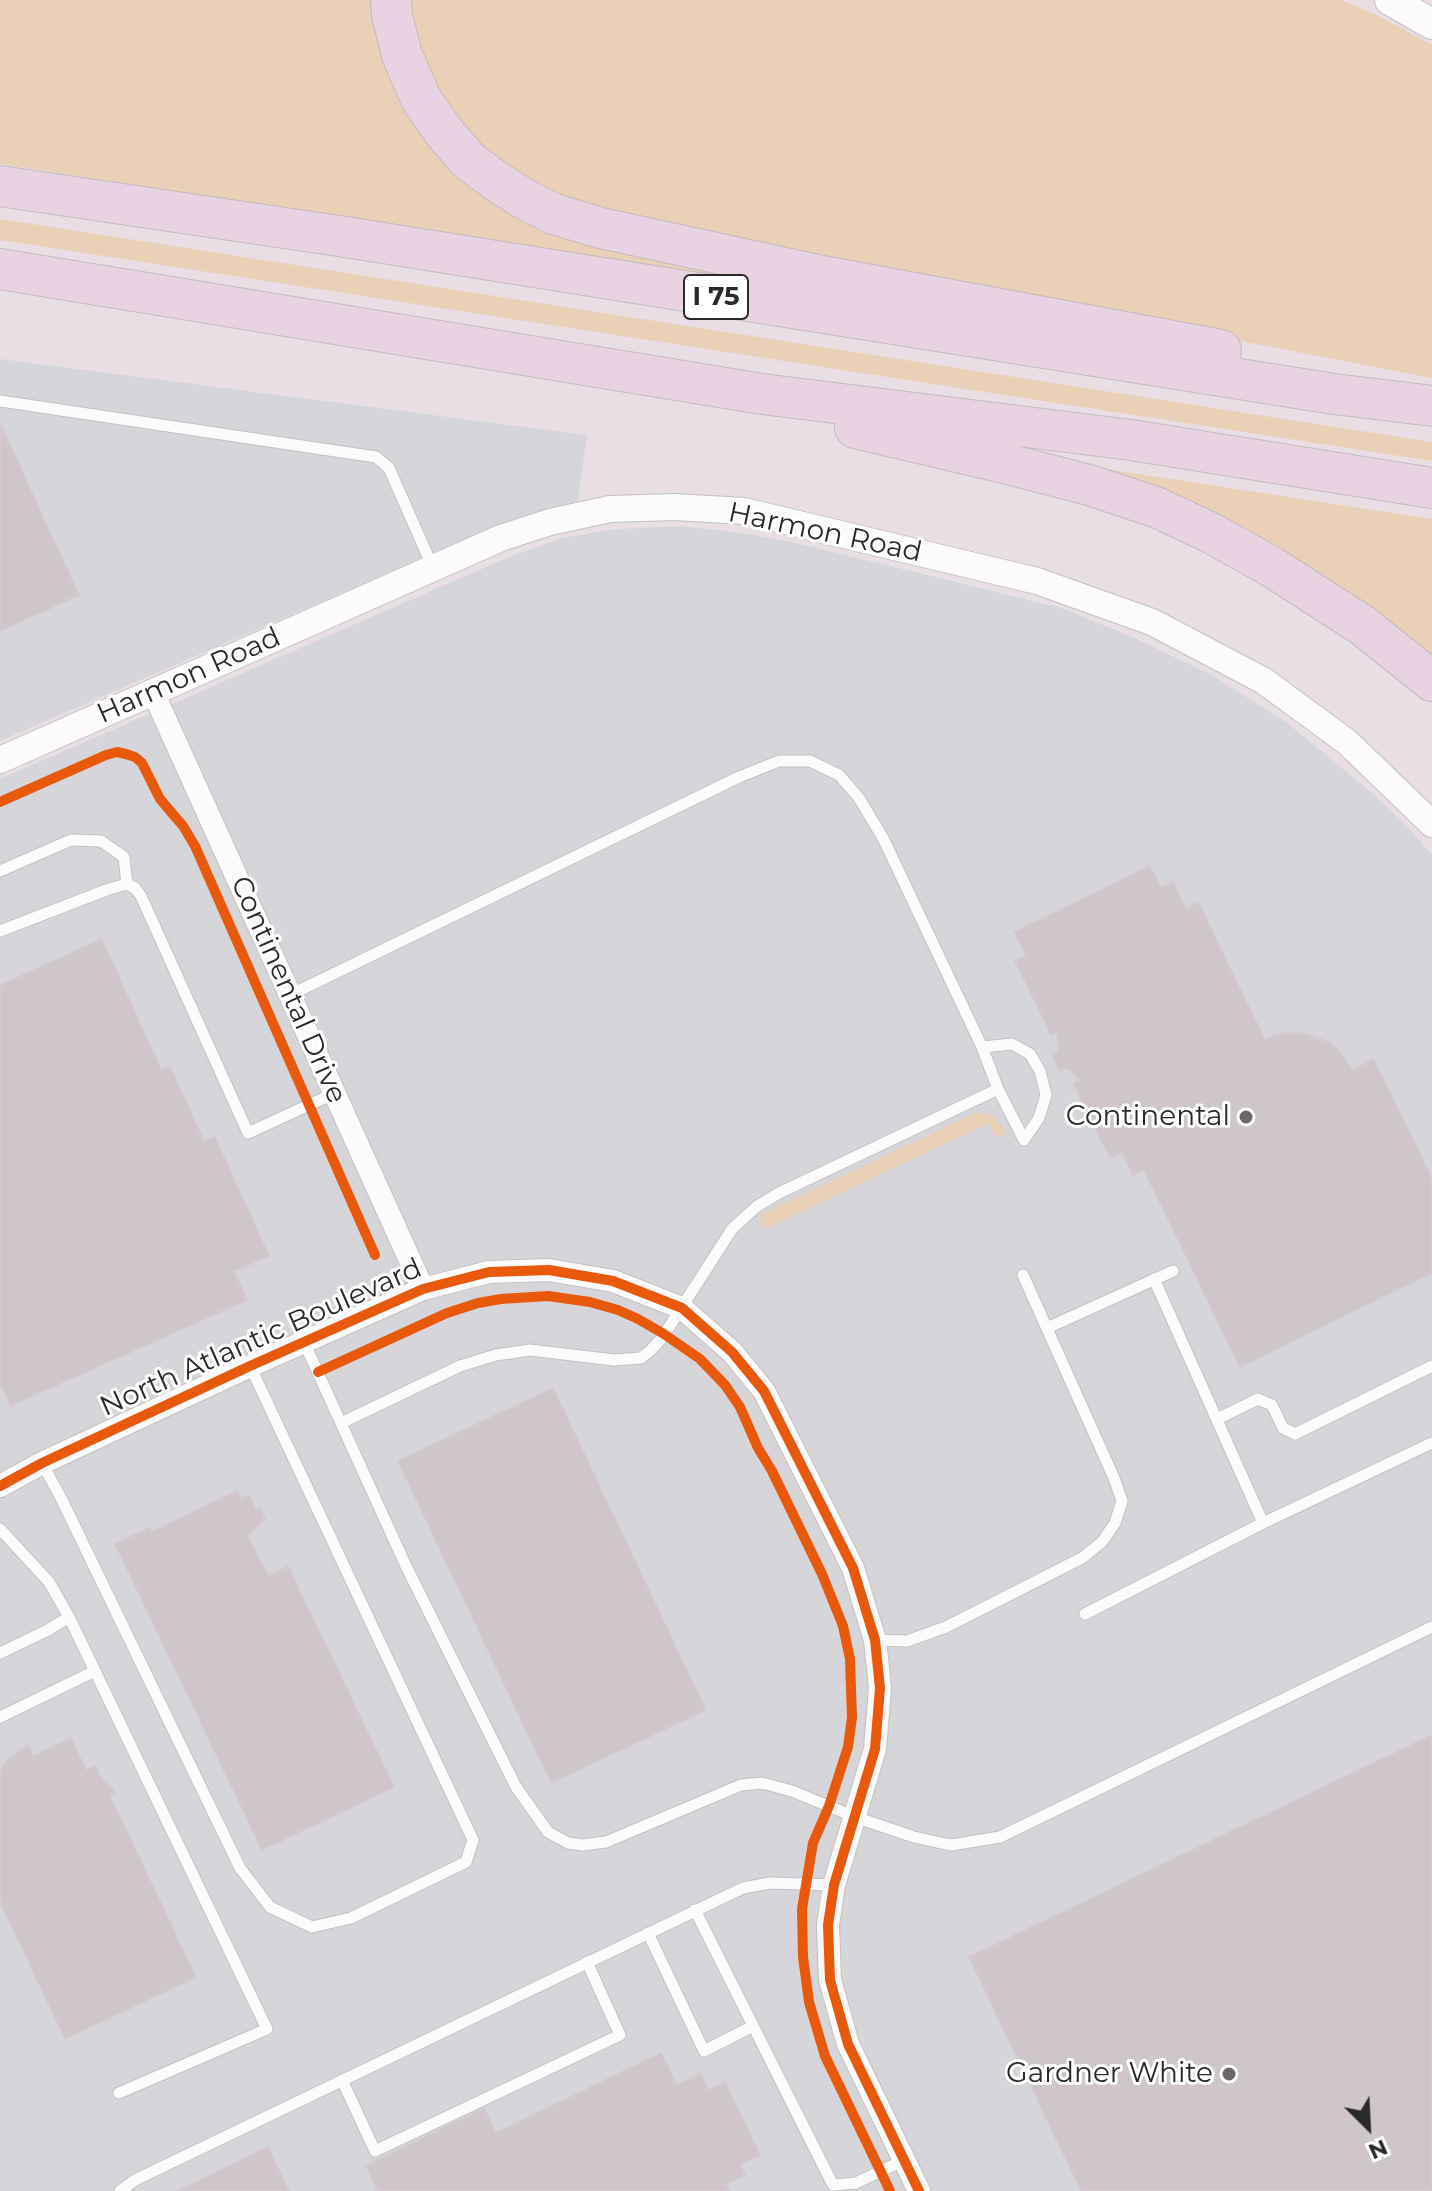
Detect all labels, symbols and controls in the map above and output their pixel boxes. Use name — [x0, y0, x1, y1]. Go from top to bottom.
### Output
road number: I 75 — [684, 275, 748, 319]
street label: Harmon Road — [725, 496, 925, 570]
street label: Harmon Road — [92, 621, 286, 731]
street label: Continental Drive — [223, 871, 353, 1109]
place label: Continental — [1066, 1100, 1230, 1134]
marker: Continental — [1237, 1108, 1255, 1126]
street label: North Atlantic Boulevard — [95, 1252, 427, 1424]
place label: Gardner White — [1006, 2057, 1213, 2091]
marker: Gardner White — [1220, 2065, 1238, 2083]
north arrow — [1328, 2087, 1408, 2167]
text: N — [1364, 2133, 1392, 2165]

